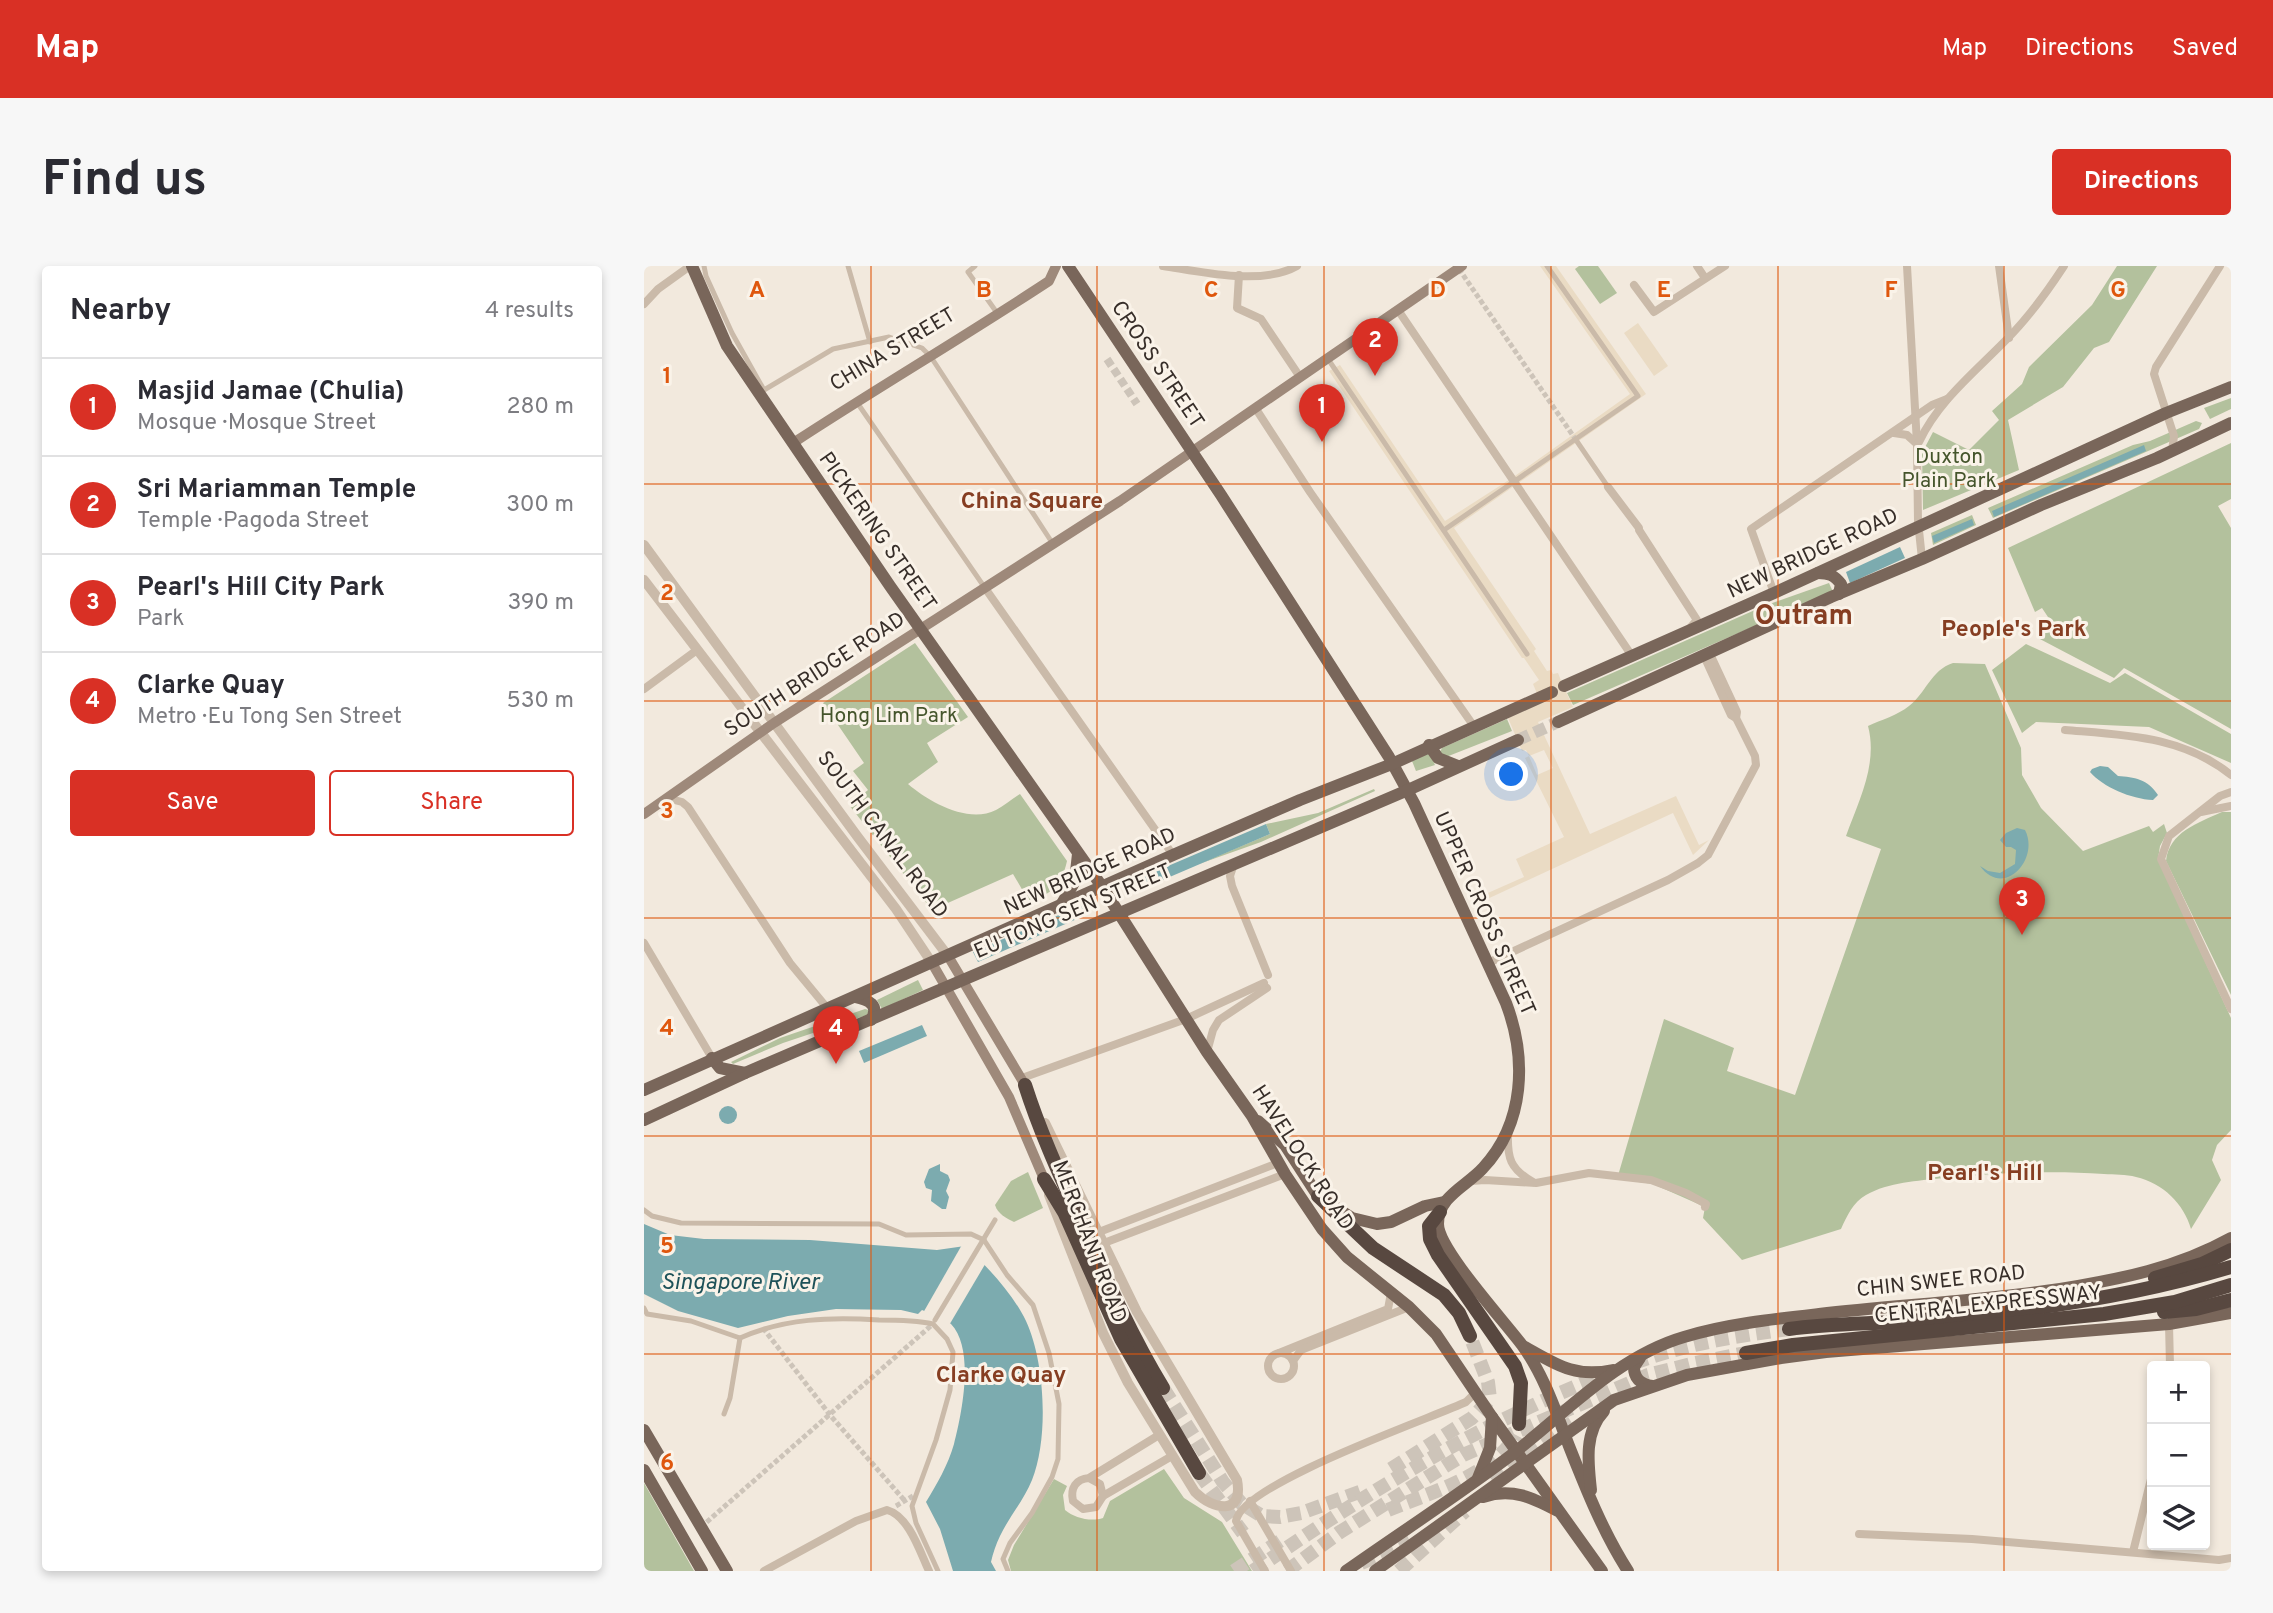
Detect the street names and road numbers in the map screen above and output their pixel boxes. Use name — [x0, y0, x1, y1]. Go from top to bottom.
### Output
street label: CROSS STREET — [1104, 296, 1210, 434]
street label: CHINA STREET — [825, 302, 961, 398]
street label: PICKERING STREET — [812, 447, 942, 617]
street label: NEW BRIDGE ROAD — [1723, 503, 1903, 605]
street label: SOUTH BRIDGE ROAD — [719, 606, 911, 744]
street label: SOUTH CANAL ROAD — [810, 746, 954, 924]
street label: UPPER CROSS STREET — [1427, 808, 1541, 1020]
street label: NEW BRIDGE ROAD — [1000, 822, 1180, 922]
street label: EU TONG SEN STREET — [970, 858, 1176, 966]
street label: HAVELOCK ROAD — [1245, 1080, 1359, 1236]
street label: MERCHANT ROAD — [1046, 1157, 1132, 1327]
street label: CHIN SWEE ROAD — [1855, 1260, 2027, 1304]
street label: CENTRAL EXPRESSWAY — [1873, 1280, 2103, 1330]

